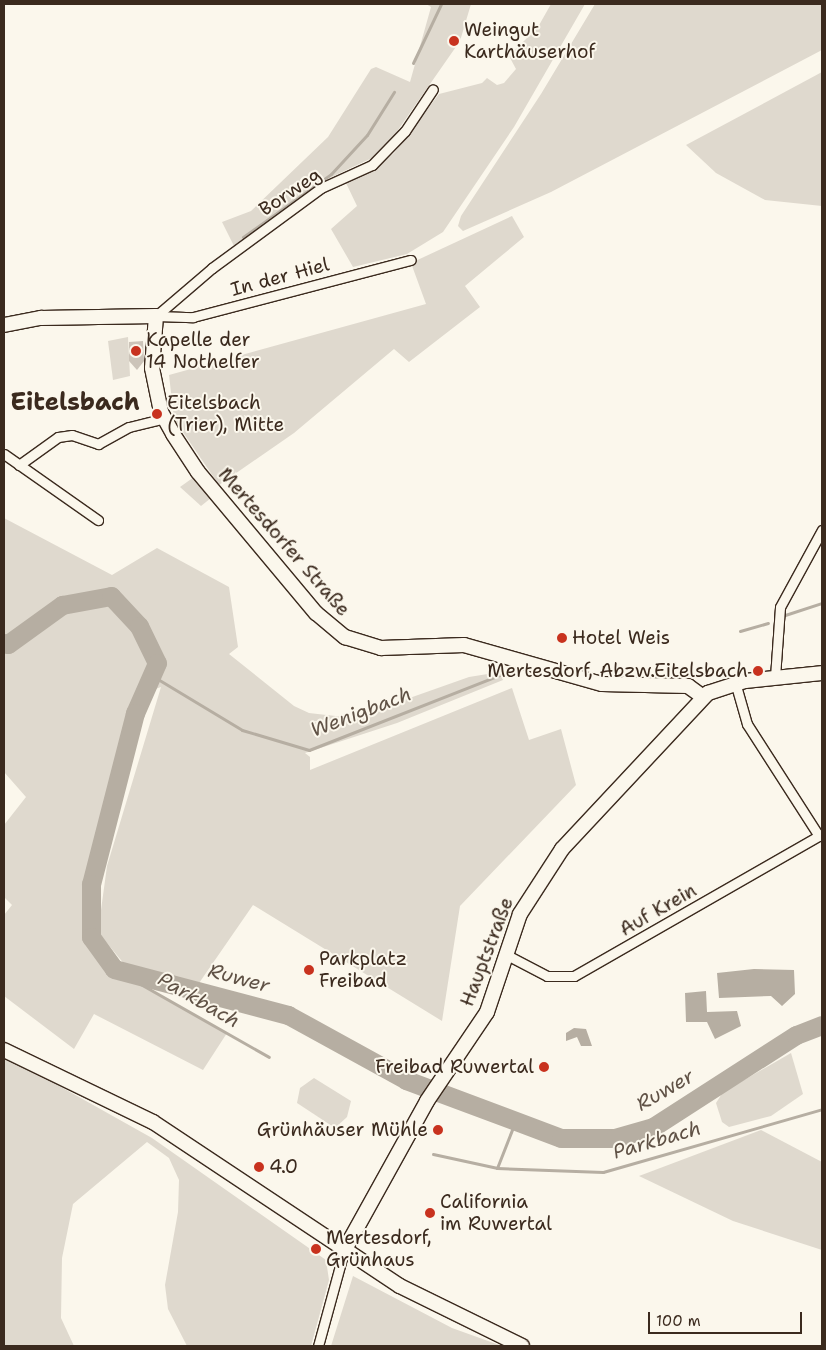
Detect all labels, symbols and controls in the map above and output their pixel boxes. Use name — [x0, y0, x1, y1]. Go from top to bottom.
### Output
place label: Weingut Karthäuserhof — [464, 19, 595, 63]
marker: Weingut Karthäuserhof — [448, 35, 460, 47]
street label: Borweg — [255, 163, 325, 221]
street label: In der Hiel — [228, 253, 332, 301]
place label: Kapelle der 14 Nothelfer — [146, 329, 260, 373]
marker: Kapelle der 14 Nothelfer — [130, 345, 142, 357]
district label: Eitelsbach — [10, 389, 140, 417]
place label: Eitelsbach (Trier), Mitte — [167, 392, 284, 436]
marker: Eitelsbach (Trier), Mitte — [151, 408, 163, 420]
street label: Mertesdorfer Straße — [213, 463, 355, 621]
place label: Hotel Weis — [572, 627, 670, 649]
marker: Hotel Weis — [556, 632, 568, 644]
place label: Mertesdorf, Abzw.Eitelsbach — [487, 660, 748, 682]
marker: Mertesdorf, Abzw.Eitelsbach — [752, 665, 764, 677]
water label: Wenigbach — [307, 682, 415, 742]
street label: Auf Krein — [616, 879, 700, 941]
street label: Hauptstraße — [456, 894, 518, 1010]
place label: Parkplatz Freibad — [319, 948, 407, 992]
water label: Ruwer — [206, 958, 272, 998]
marker: Parkplatz Freibad — [303, 964, 315, 976]
water label: Parkbach — [154, 967, 244, 1033]
place label: Freibad Ruwertal — [375, 1056, 534, 1078]
marker: Freibad Ruwertal — [538, 1061, 550, 1073]
water label: Ruwer — [632, 1064, 698, 1116]
water label: Parkbach — [610, 1116, 704, 1164]
place label: Grünhäuser Mühle — [257, 1119, 428, 1141]
marker: Grünhäuser Mühle — [432, 1124, 444, 1136]
place label: 4.0 — [269, 1156, 298, 1178]
marker: 4.0 — [253, 1161, 265, 1173]
place label: California im Ruwertal — [440, 1191, 552, 1235]
marker: California im Ruwertal — [424, 1207, 436, 1219]
place label: Mertesdorf, Grünhaus — [326, 1227, 432, 1271]
marker: Mertesdorf, Grünhaus — [310, 1243, 322, 1255]
scale bar — [651, 1302, 805, 1334]
text: 100 m — [656, 1311, 701, 1331]

